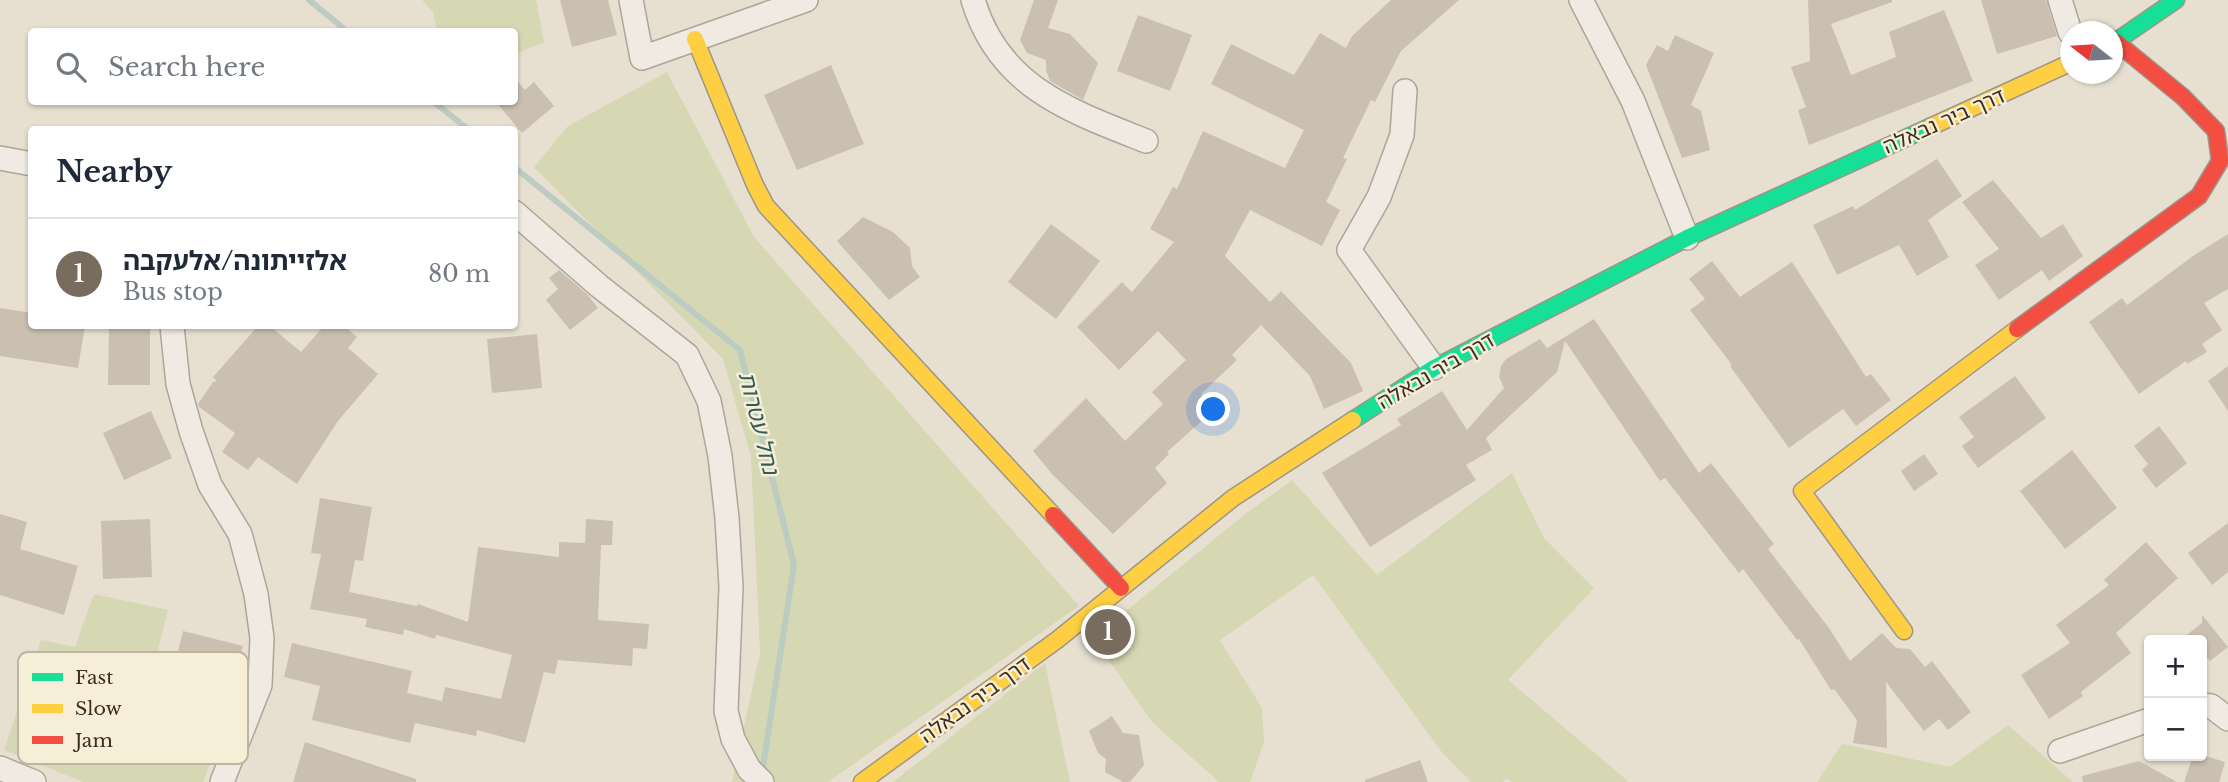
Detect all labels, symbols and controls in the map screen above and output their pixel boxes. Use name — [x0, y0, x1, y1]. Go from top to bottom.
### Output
north arrow — [2060, 21, 2123, 84]
search box — [28, 28, 518, 105]
icon: search — [52, 48, 90, 86]
text: Search here — [108, 51, 265, 83]
street label: דרך ביר נבאלה — [1879, 83, 2009, 159]
text: Nearby — [56, 153, 172, 190]
text: אלזייתונה/אלעקבה — [123, 245, 347, 277]
text: 1 — [74, 260, 84, 288]
text: 80 m — [428, 260, 490, 288]
text: Bus stop — [123, 278, 223, 306]
street label: דרך ביר נבאלה — [1373, 327, 1499, 415]
water label: נחל עטרות — [733, 369, 786, 479]
your location — [1196, 392, 1230, 426]
pin: 1 — [1085, 606, 1131, 658]
map controls — [2144, 635, 2207, 761]
button: + — [2144, 635, 2207, 698]
street label: דרך ביר נבאלה — [914, 651, 1036, 749]
legend — [18, 652, 248, 764]
text: Fast — [75, 666, 114, 689]
text: Slow — [75, 697, 122, 720]
button: − — [2144, 698, 2207, 761]
text: Jam — [72, 729, 113, 752]

